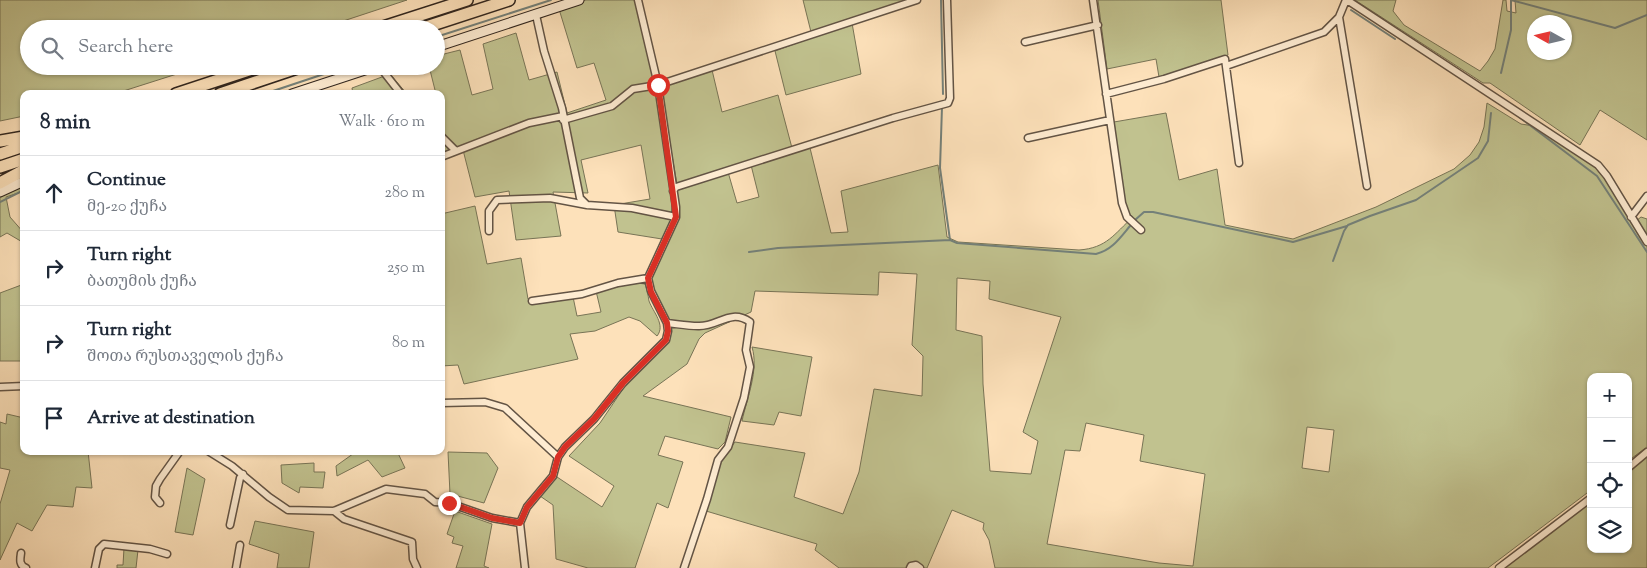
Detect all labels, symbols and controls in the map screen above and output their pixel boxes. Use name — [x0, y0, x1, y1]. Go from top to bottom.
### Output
north arrow — [1527, 15, 1572, 60]
search box — [20, 20, 445, 75]
icon: search — [38, 34, 66, 62]
text: Search here — [78, 34, 173, 61]
route start — [647, 74, 670, 97]
text: 8 min — [40, 108, 91, 138]
text: Walk · 610 m — [338, 111, 425, 134]
text: Continue — [87, 167, 166, 194]
icon: ahead — [40, 179, 68, 207]
text: 280 m — [384, 182, 425, 205]
text: მე-20 ქუჩა — [87, 196, 167, 219]
text: Turn right — [87, 242, 171, 269]
icon: right — [40, 254, 68, 282]
text: 250 m — [387, 257, 425, 280]
text: ბათუმის ქუჩა — [87, 271, 197, 294]
text: Turn right — [87, 317, 171, 344]
icon: right — [40, 329, 68, 357]
text: 80 m — [392, 332, 425, 355]
text: შოთა რუსთაველის ქუჩა — [87, 346, 284, 369]
map controls — [1587, 373, 1632, 553]
button: + — [1587, 373, 1632, 418]
icon: arrive — [40, 404, 68, 432]
text: Arrive at destination — [87, 405, 255, 432]
button: − — [1587, 418, 1632, 463]
button: locate — [1587, 463, 1632, 508]
route end — [438, 492, 461, 515]
button: layers — [1587, 508, 1632, 553]

